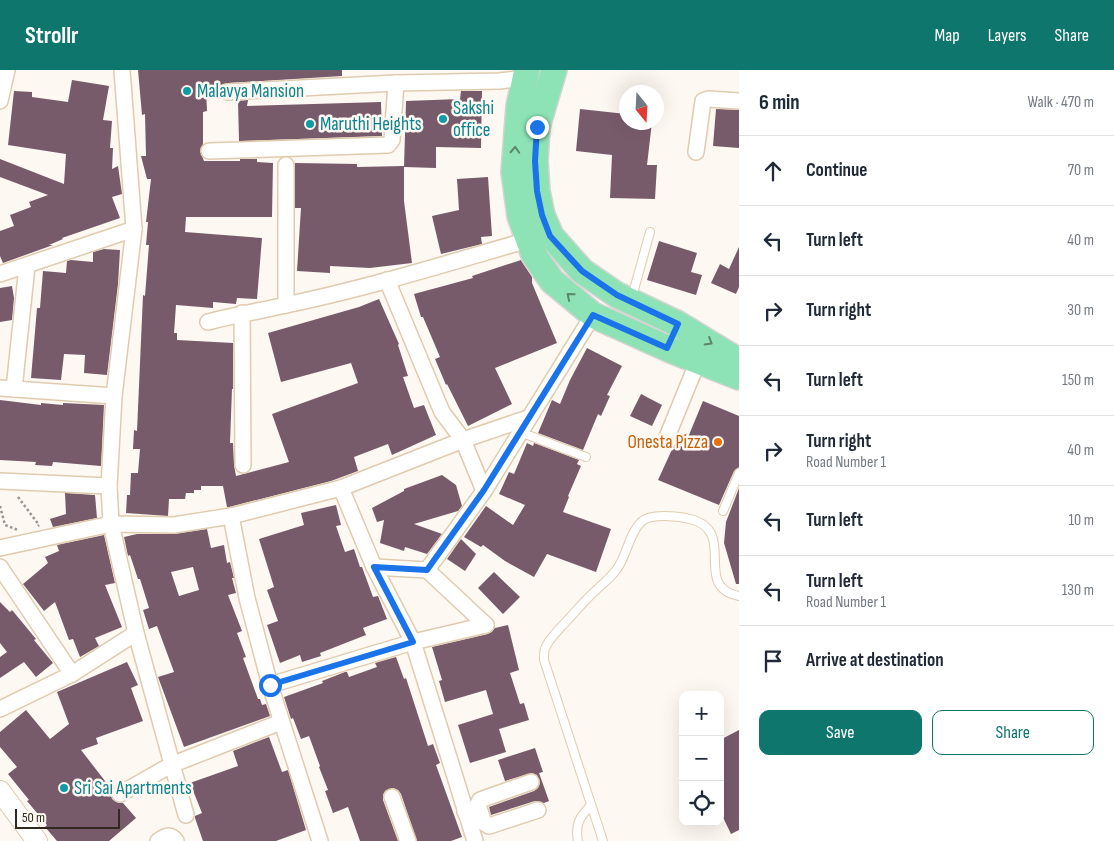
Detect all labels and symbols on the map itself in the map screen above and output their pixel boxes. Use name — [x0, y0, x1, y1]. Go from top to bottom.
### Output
place label: Malavya Mansion — [197, 80, 304, 103]
marker: Malavya Mansion — [181, 85, 193, 97]
north arrow — [619, 85, 664, 130]
place label: Sakshi office — [453, 97, 494, 142]
place label: Maruthi Heights — [320, 113, 422, 136]
marker: Sakshi office — [437, 113, 449, 125]
route end — [526, 116, 549, 139]
marker: Maruthi Heights — [304, 118, 316, 130]
one-way arrow — [510, 146, 521, 154]
one-way arrow — [567, 293, 576, 301]
one-way arrow — [703, 336, 712, 346]
place label: Onesta Pizza — [627, 431, 708, 454]
marker: Onesta Pizza — [712, 436, 724, 448]
route start — [259, 674, 282, 697]
place label: Sri Sai Apartments — [74, 777, 192, 800]
marker: Sri Sai Apartments — [58, 782, 70, 794]
scale bar — [15, 806, 120, 829]

